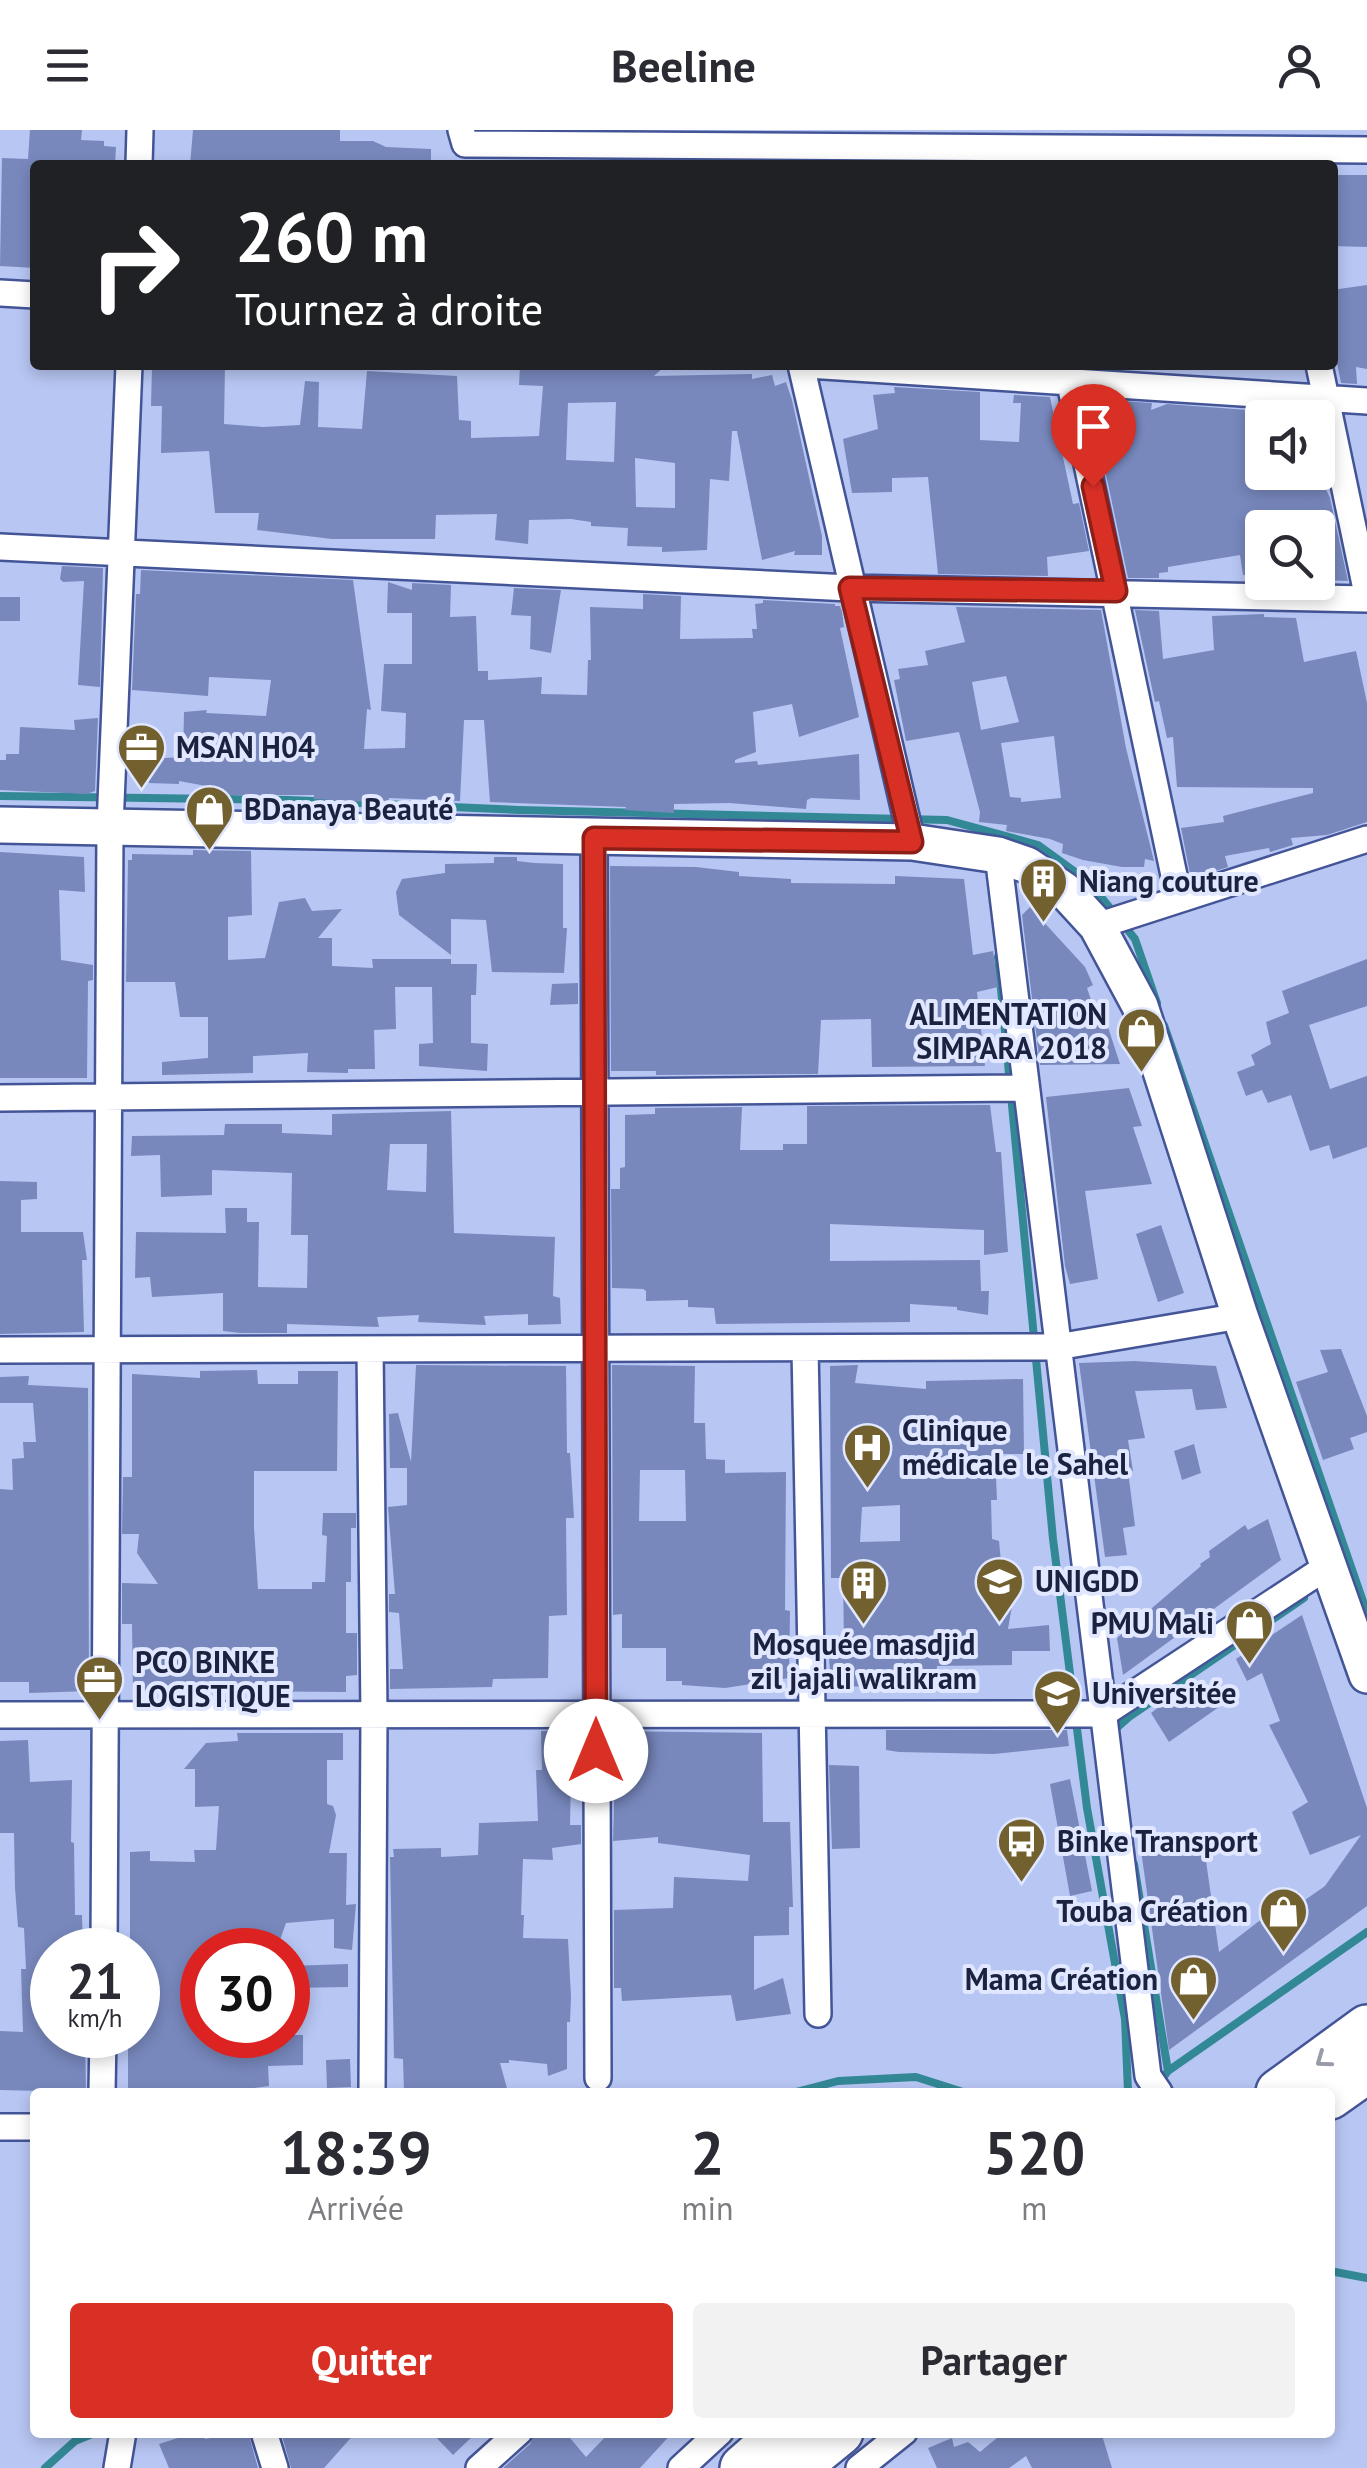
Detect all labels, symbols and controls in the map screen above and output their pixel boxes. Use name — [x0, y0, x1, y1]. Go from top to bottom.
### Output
text: Beeline — [611, 36, 756, 94]
icon: menu — [40, 38, 95, 93]
icon: person — [1272, 38, 1327, 93]
text: 260 m — [235, 191, 428, 281]
icon: right — [70, 200, 200, 330]
text: Tournez à droite — [235, 279, 543, 337]
pin — [1051, 384, 1136, 487]
icon: arrive — [1066, 399, 1121, 454]
map controls — [1245, 400, 1335, 600]
button: sound — [1245, 400, 1335, 490]
button: search — [1245, 510, 1335, 600]
office icon: MSAN H04 — [115, 722, 167, 790]
place label: MSAN H04 — [176, 727, 315, 766]
shop icon: BDanaya Beauté — [183, 784, 235, 852]
place label: BDanaya Beauté — [244, 789, 454, 828]
building icon: Niang couture — [1018, 856, 1070, 924]
place label: Niang couture — [1079, 861, 1259, 900]
place label: ALIMENTATION SIMPARA 2018 — [910, 994, 1107, 1067]
shop icon: ALIMENTATION SIMPARA 2018 — [1116, 1006, 1168, 1074]
place label: Clinique médicale le Sahel — [902, 1410, 1128, 1483]
hospital icon: Clinique médicale le Sahel — [841, 1422, 893, 1490]
school or university icon: UNIGDD — [974, 1556, 1026, 1624]
building icon: Mosquée masdjid zil jajali walikram — [838, 1558, 890, 1626]
place label: UNIGDD — [1035, 1561, 1139, 1600]
shop icon: PMU Mali — [1223, 1598, 1275, 1666]
place label: PMU Mali — [1091, 1603, 1214, 1642]
place label: Mosquée masdjid zil jajali walikram — [751, 1624, 977, 1697]
place label: PCO BINKE LOGISTIQUE — [135, 1642, 291, 1715]
office icon: PCO BINKE LOGISTIQUE — [74, 1654, 126, 1722]
school or university icon: Universitée — [1031, 1668, 1083, 1736]
place label: Universitée — [1092, 1673, 1236, 1712]
position arrow — [544, 1699, 648, 1803]
bus stop icon: Binke Transport — [996, 1816, 1048, 1884]
place label: Binke Transport — [1057, 1821, 1258, 1860]
shop icon: Touba Création — [1257, 1886, 1309, 1954]
place label: Touba Création — [1056, 1891, 1248, 1930]
speed limit sign: 30 — [180, 1928, 310, 2058]
text: 21 — [67, 1948, 123, 2013]
shop icon: Mama Création — [1167, 1954, 1219, 2022]
place label: Mama Création — [965, 1959, 1158, 1998]
text: km/h — [68, 2002, 122, 2034]
one-way arrow — [1316, 2049, 1334, 2066]
text: 18:39 — [280, 2113, 432, 2191]
text: 2 — [691, 2113, 725, 2191]
text: 520 — [983, 2113, 1085, 2191]
text: Arrivée — [308, 2187, 404, 2229]
text: min — [682, 2187, 734, 2229]
text: m — [1021, 2187, 1047, 2229]
button: Quitter — [70, 2303, 673, 2418]
button: Partager — [693, 2303, 1295, 2418]

